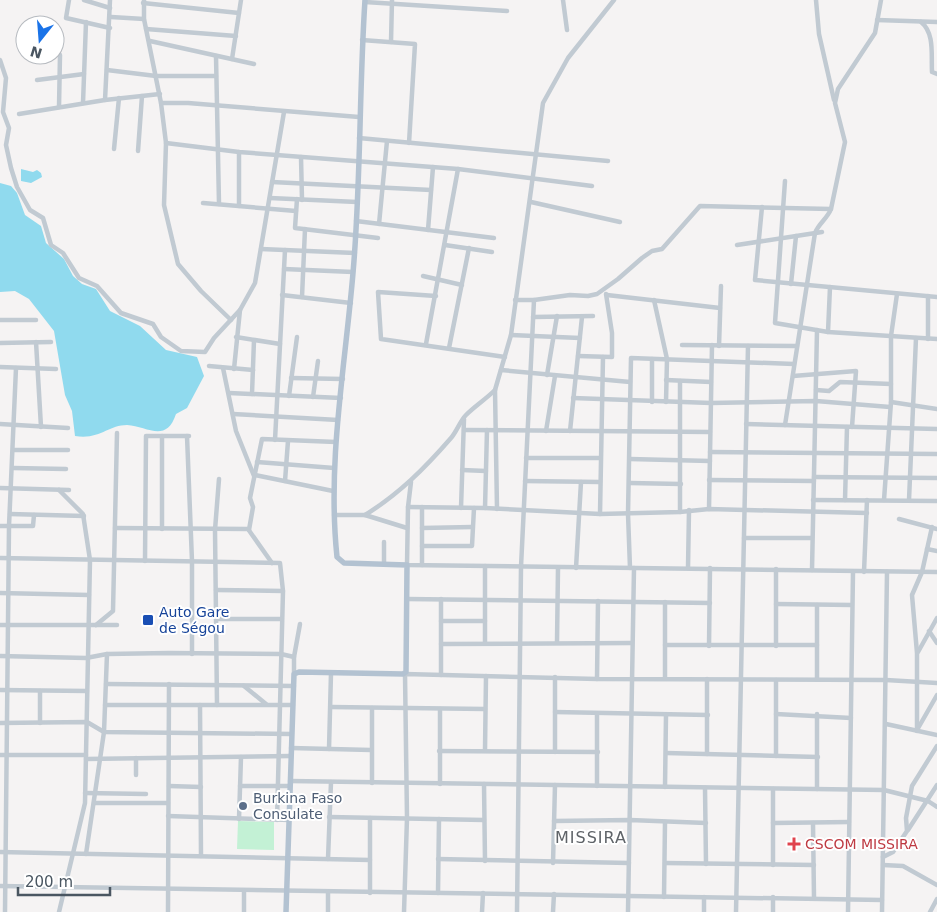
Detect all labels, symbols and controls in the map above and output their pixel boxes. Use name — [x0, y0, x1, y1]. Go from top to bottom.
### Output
north arrow — [15, 15, 65, 65]
text: N — [28, 43, 44, 62]
place label: Auto Gare de Ségou — [159, 604, 229, 636]
marker: Auto Gare de Ségou — [141, 613, 155, 627]
place label: Burkina Faso Consulate — [253, 790, 342, 822]
marker: Burkina Faso Consulate — [237, 800, 249, 812]
district label: MISSIRA — [555, 828, 627, 847]
place label: CSCOM MISSIRA — [805, 836, 918, 852]
marker: CSCOM MISSIRA — [787, 837, 801, 851]
scale bar — [18, 864, 110, 896]
text: 200 m — [25, 873, 73, 891]

